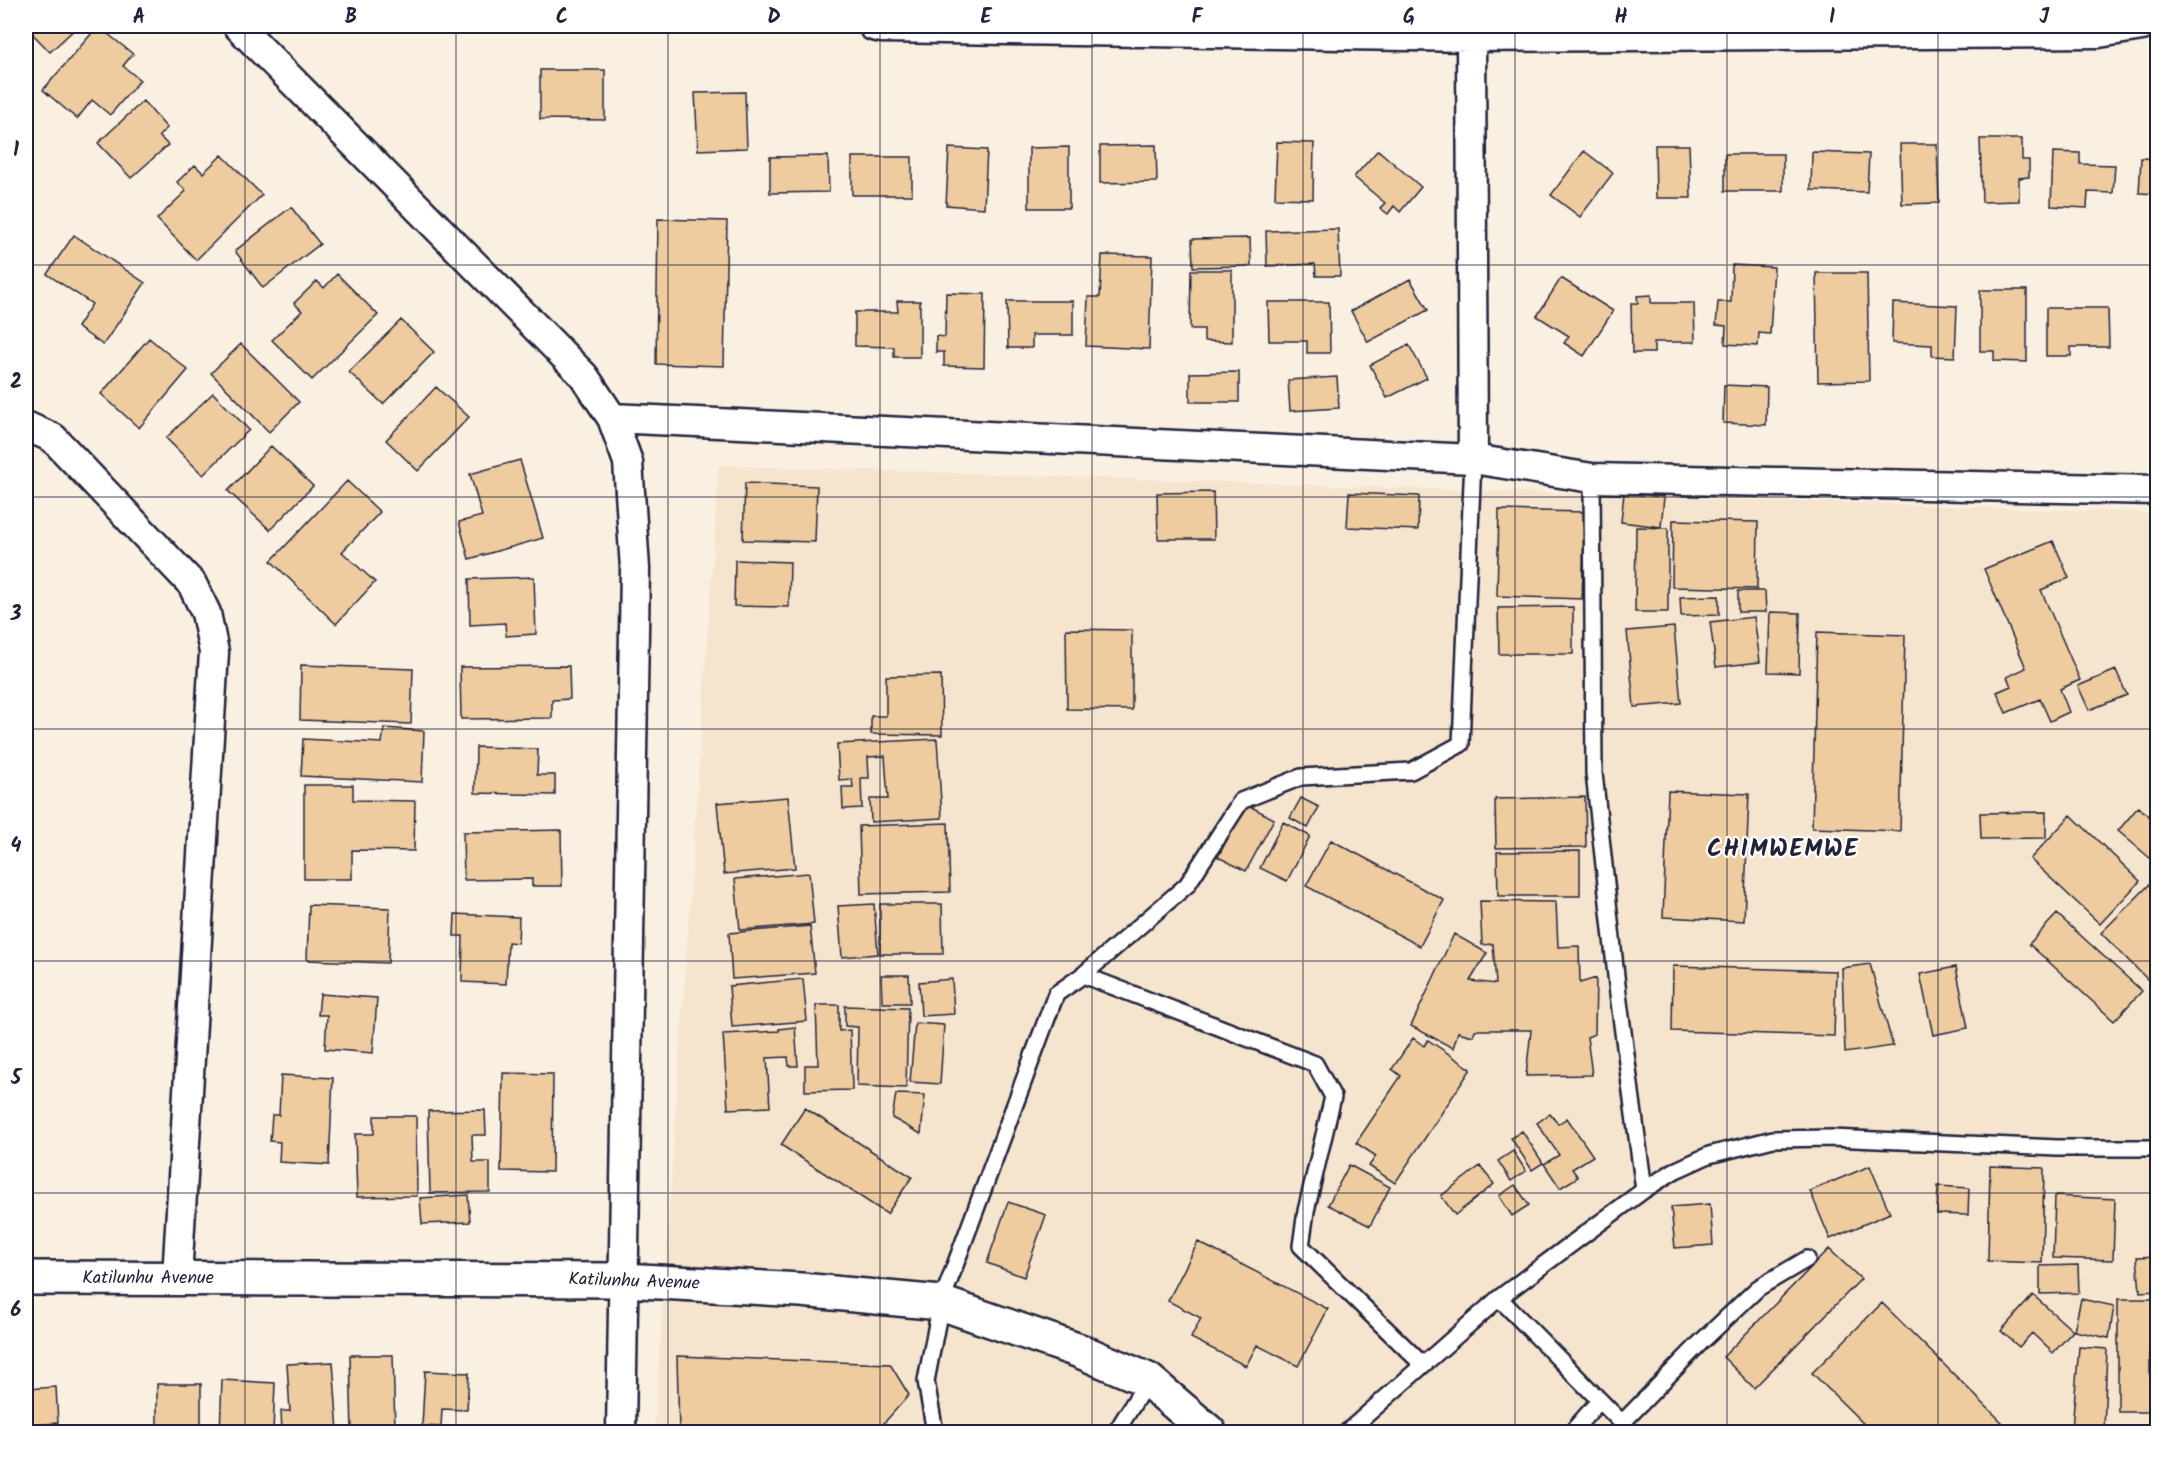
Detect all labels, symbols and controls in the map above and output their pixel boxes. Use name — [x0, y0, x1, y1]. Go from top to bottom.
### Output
text: A — [133, 2, 145, 34]
text: B — [345, 2, 357, 34]
text: C — [556, 2, 568, 34]
text: D — [767, 2, 781, 34]
text: E — [980, 2, 992, 34]
text: F — [1192, 2, 1204, 34]
text: G — [1403, 2, 1415, 34]
text: H — [1614, 2, 1628, 34]
text: I — [1829, 2, 1835, 34]
text: J — [2039, 2, 2050, 34]
text: 1 — [13, 135, 19, 167]
text: 2 — [10, 367, 22, 399]
text: 3 — [10, 599, 22, 631]
district label: CHIMWEMWE — [1707, 830, 1859, 869]
text: 4 — [11, 831, 22, 863]
text: 5 — [10, 1063, 23, 1095]
street label: Katilunhu Avenue — [82, 1264, 214, 1293]
street label: Katilunhu Avenue — [568, 1265, 700, 1299]
text: 6 — [11, 1295, 22, 1327]

